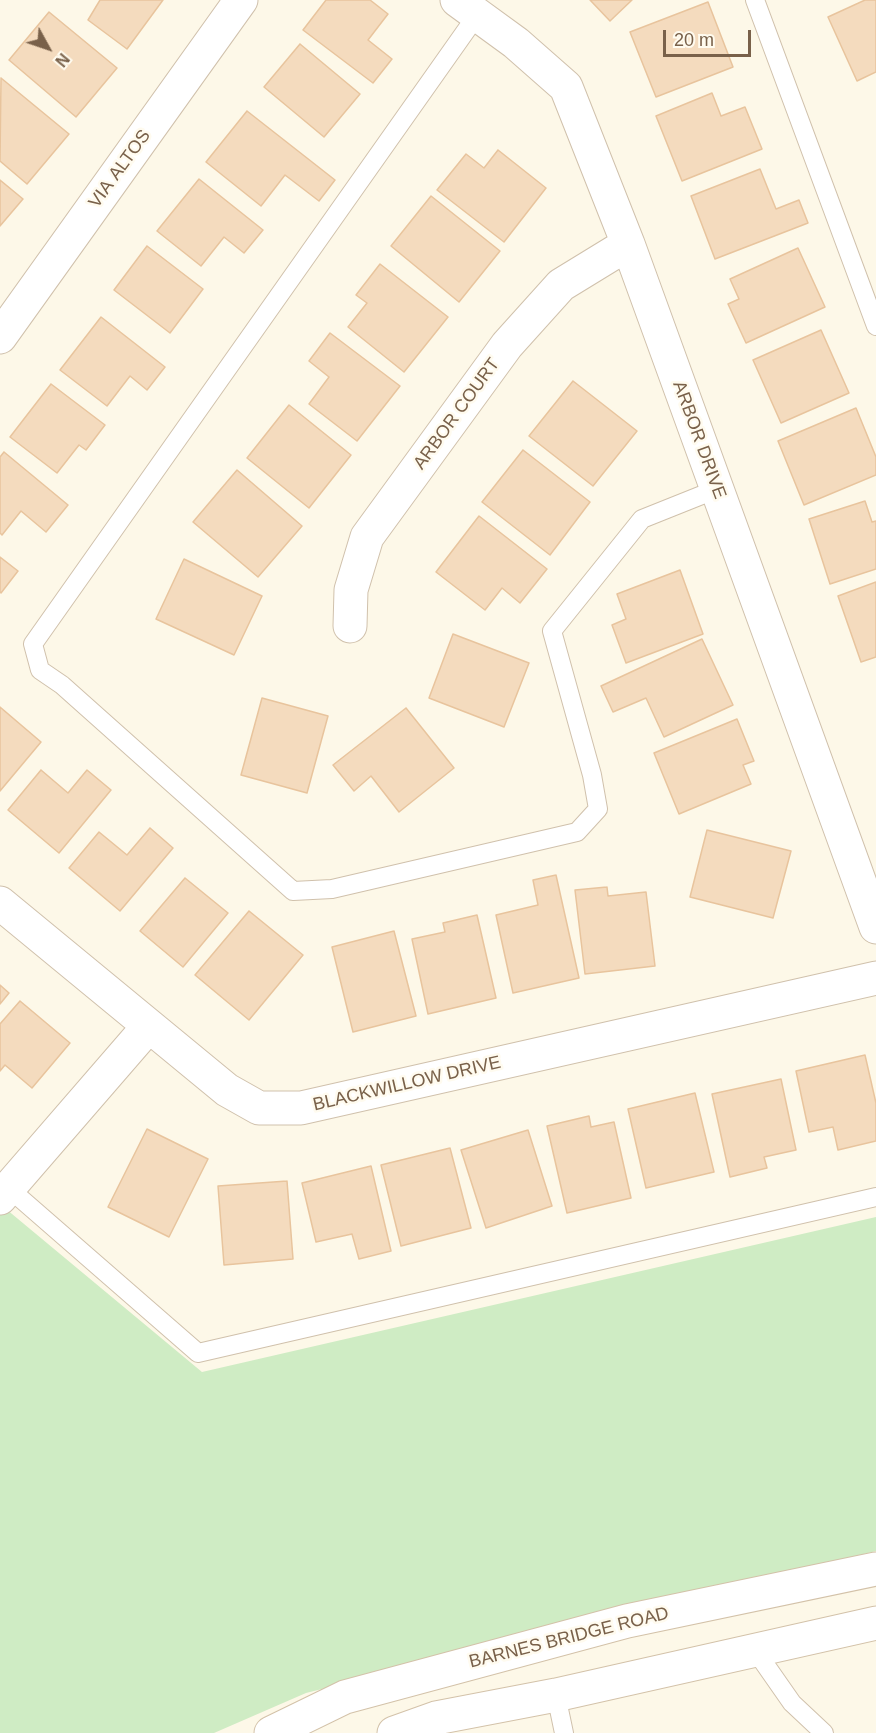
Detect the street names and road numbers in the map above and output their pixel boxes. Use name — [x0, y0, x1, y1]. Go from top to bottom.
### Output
street label: VIA ALTOS — [84, 126, 156, 212]
street label: ARBOR COURT — [409, 354, 505, 474]
street label: ARBOR DRIVE — [668, 378, 730, 502]
street label: BLACKWILLOW DRIVE — [311, 1052, 503, 1116]
street label: BARNES BRIDGE ROAD — [467, 1603, 671, 1673]

